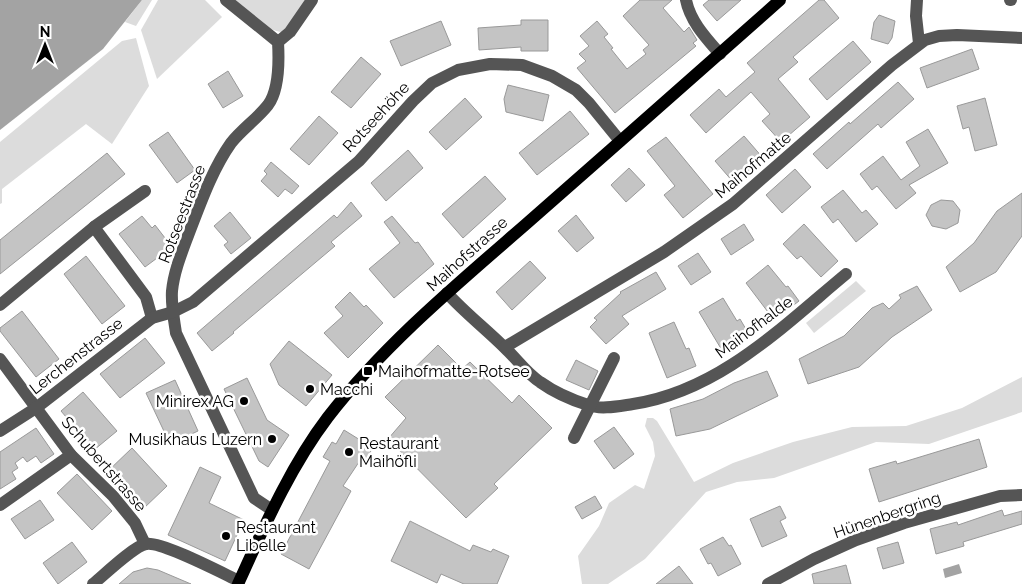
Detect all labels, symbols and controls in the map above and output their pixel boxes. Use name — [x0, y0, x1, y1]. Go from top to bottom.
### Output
north arrow — [20, 20, 70, 70]
text: N — [40, 24, 50, 40]
street label: Rotseehöhe — [339, 78, 413, 156]
street label: Maihofmatte — [711, 128, 795, 202]
street label: Rotseestrasse — [155, 162, 209, 266]
street label: Maihofstrasse — [423, 213, 511, 295]
street label: Maihofhalde — [712, 292, 796, 362]
street label: Lerchenstrasse — [26, 314, 126, 398]
place label: Maihofmatte-Rotsee — [378, 362, 530, 381]
marker: Maihofmatte-Rotsee — [362, 365, 374, 377]
place label: Macchi — [320, 380, 373, 399]
marker: Macchi — [304, 383, 316, 395]
place label: Minirex AG — [156, 392, 234, 411]
marker: Minirex AG — [238, 395, 250, 407]
street label: Schubertstrasse — [58, 413, 150, 515]
place label: Musikhaus Luzern — [129, 430, 262, 449]
marker: Musikhaus Luzern — [266, 433, 278, 445]
place label: Restaurant Maihöfli — [359, 434, 439, 471]
marker: Restaurant Maihöfli — [343, 446, 355, 458]
street label: Hünenbergring — [831, 488, 943, 542]
place label: Restaurant Libelle — [236, 518, 316, 555]
marker: Restaurant Libelle — [220, 530, 232, 542]

